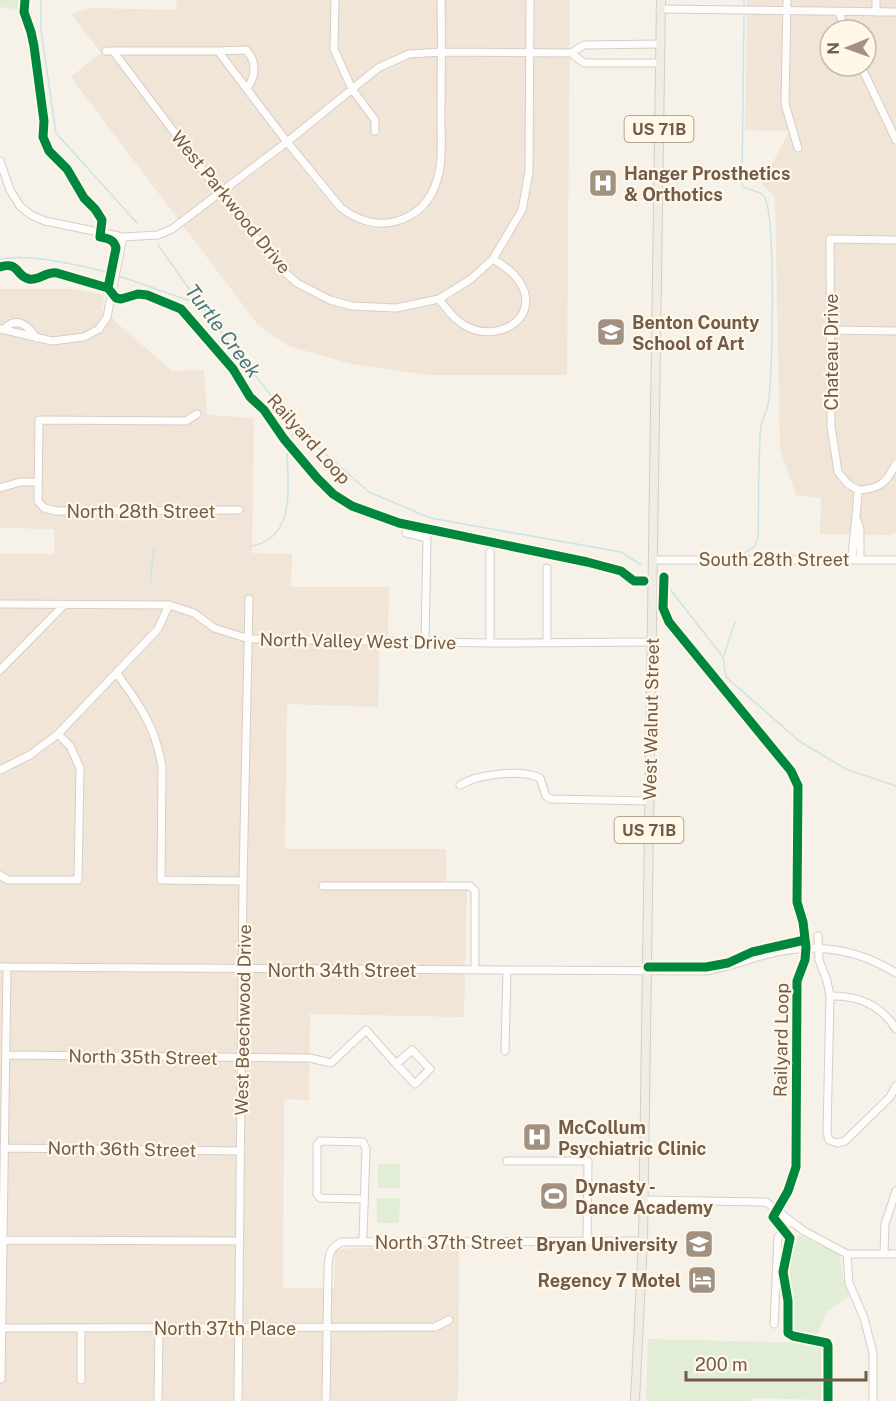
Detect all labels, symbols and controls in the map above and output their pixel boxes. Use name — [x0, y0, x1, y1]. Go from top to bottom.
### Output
north arrow — [818, 18, 878, 78]
text: N — [824, 42, 843, 55]
road number: US 71B — [624, 116, 694, 142]
street label: West Parkwood Drive — [167, 126, 295, 278]
place label: Hanger Prosthetics & Orthotics — [624, 163, 790, 205]
hospital icon: Hanger Prosthetics & Orthotics — [587, 167, 619, 199]
water label: Turtle Creek — [180, 280, 266, 383]
street label: Chateau Drive — [821, 294, 842, 411]
place label: Benton County School of Art — [632, 312, 759, 354]
school or university icon: Benton County School of Art — [595, 316, 627, 348]
street label: Railyard Loop — [263, 390, 355, 488]
street label: North 28th Street — [67, 501, 215, 522]
street label: South 28th Street — [698, 549, 850, 570]
street label: North Valley West Drive — [260, 629, 456, 653]
street label: West Walnut Street — [639, 637, 663, 801]
road number: US 71B — [614, 817, 684, 843]
street label: West Beechwood Drive — [231, 924, 255, 1116]
street label: North 34th Street — [267, 960, 417, 981]
street label: Railyard Loop — [770, 983, 792, 1097]
street label: North 35th Street — [68, 1045, 218, 1069]
place label: McCollum Psychiatric Clinic — [558, 1117, 706, 1159]
hospital icon: McCollum Psychiatric Clinic — [521, 1121, 553, 1153]
street label: North 36th Street — [47, 1137, 197, 1161]
place label: Dynasty - Dance Academy — [575, 1176, 713, 1218]
sports icon: Dynasty - Dance Academy — [538, 1180, 570, 1212]
school or university icon: Bryan University — [683, 1228, 715, 1260]
street label: North 37th Street — [375, 1232, 523, 1253]
place label: Bryan University — [536, 1234, 678, 1255]
hotel icon: Regency 7 Motel — [686, 1264, 718, 1296]
place label: Regency 7 Motel — [538, 1270, 681, 1291]
street label: North 37th Place — [154, 1318, 296, 1339]
scale bar — [686, 1344, 866, 1382]
text: 200 m — [695, 1354, 748, 1375]

